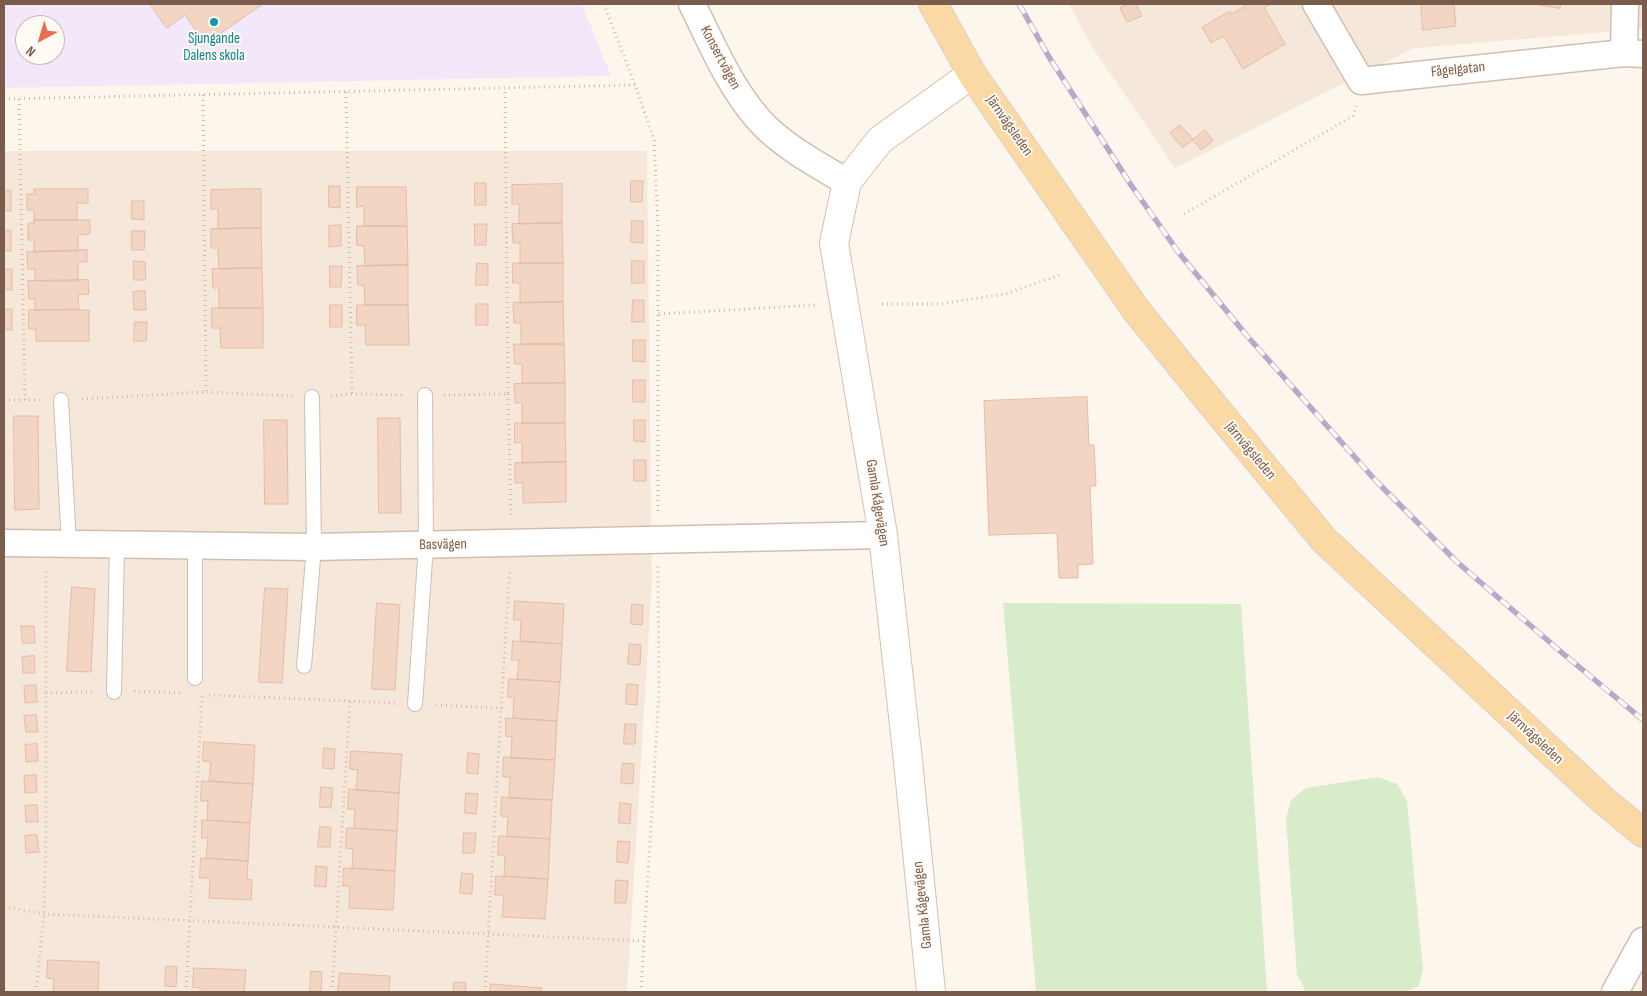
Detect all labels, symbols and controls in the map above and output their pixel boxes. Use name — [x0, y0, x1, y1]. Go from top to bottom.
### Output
north arrow — [15, 15, 65, 65]
marker: Sjungande Dalens skola — [208, 16, 220, 28]
street label: Konsertvägen — [696, 23, 744, 93]
place label: Sjungande Dalens skola — [183, 30, 245, 65]
text: N — [23, 42, 39, 60]
street label: Fågelgatan — [1430, 58, 1486, 82]
street label: Järnvägsleden — [982, 92, 1036, 160]
street label: Järnvägsleden — [1221, 418, 1279, 484]
street label: Gamla Kågevägen — [861, 458, 893, 548]
street label: Basvägen — [419, 536, 467, 554]
street label: Järnvägsleden — [1503, 708, 1567, 768]
street label: Gamla Kågevägen — [909, 860, 937, 950]

